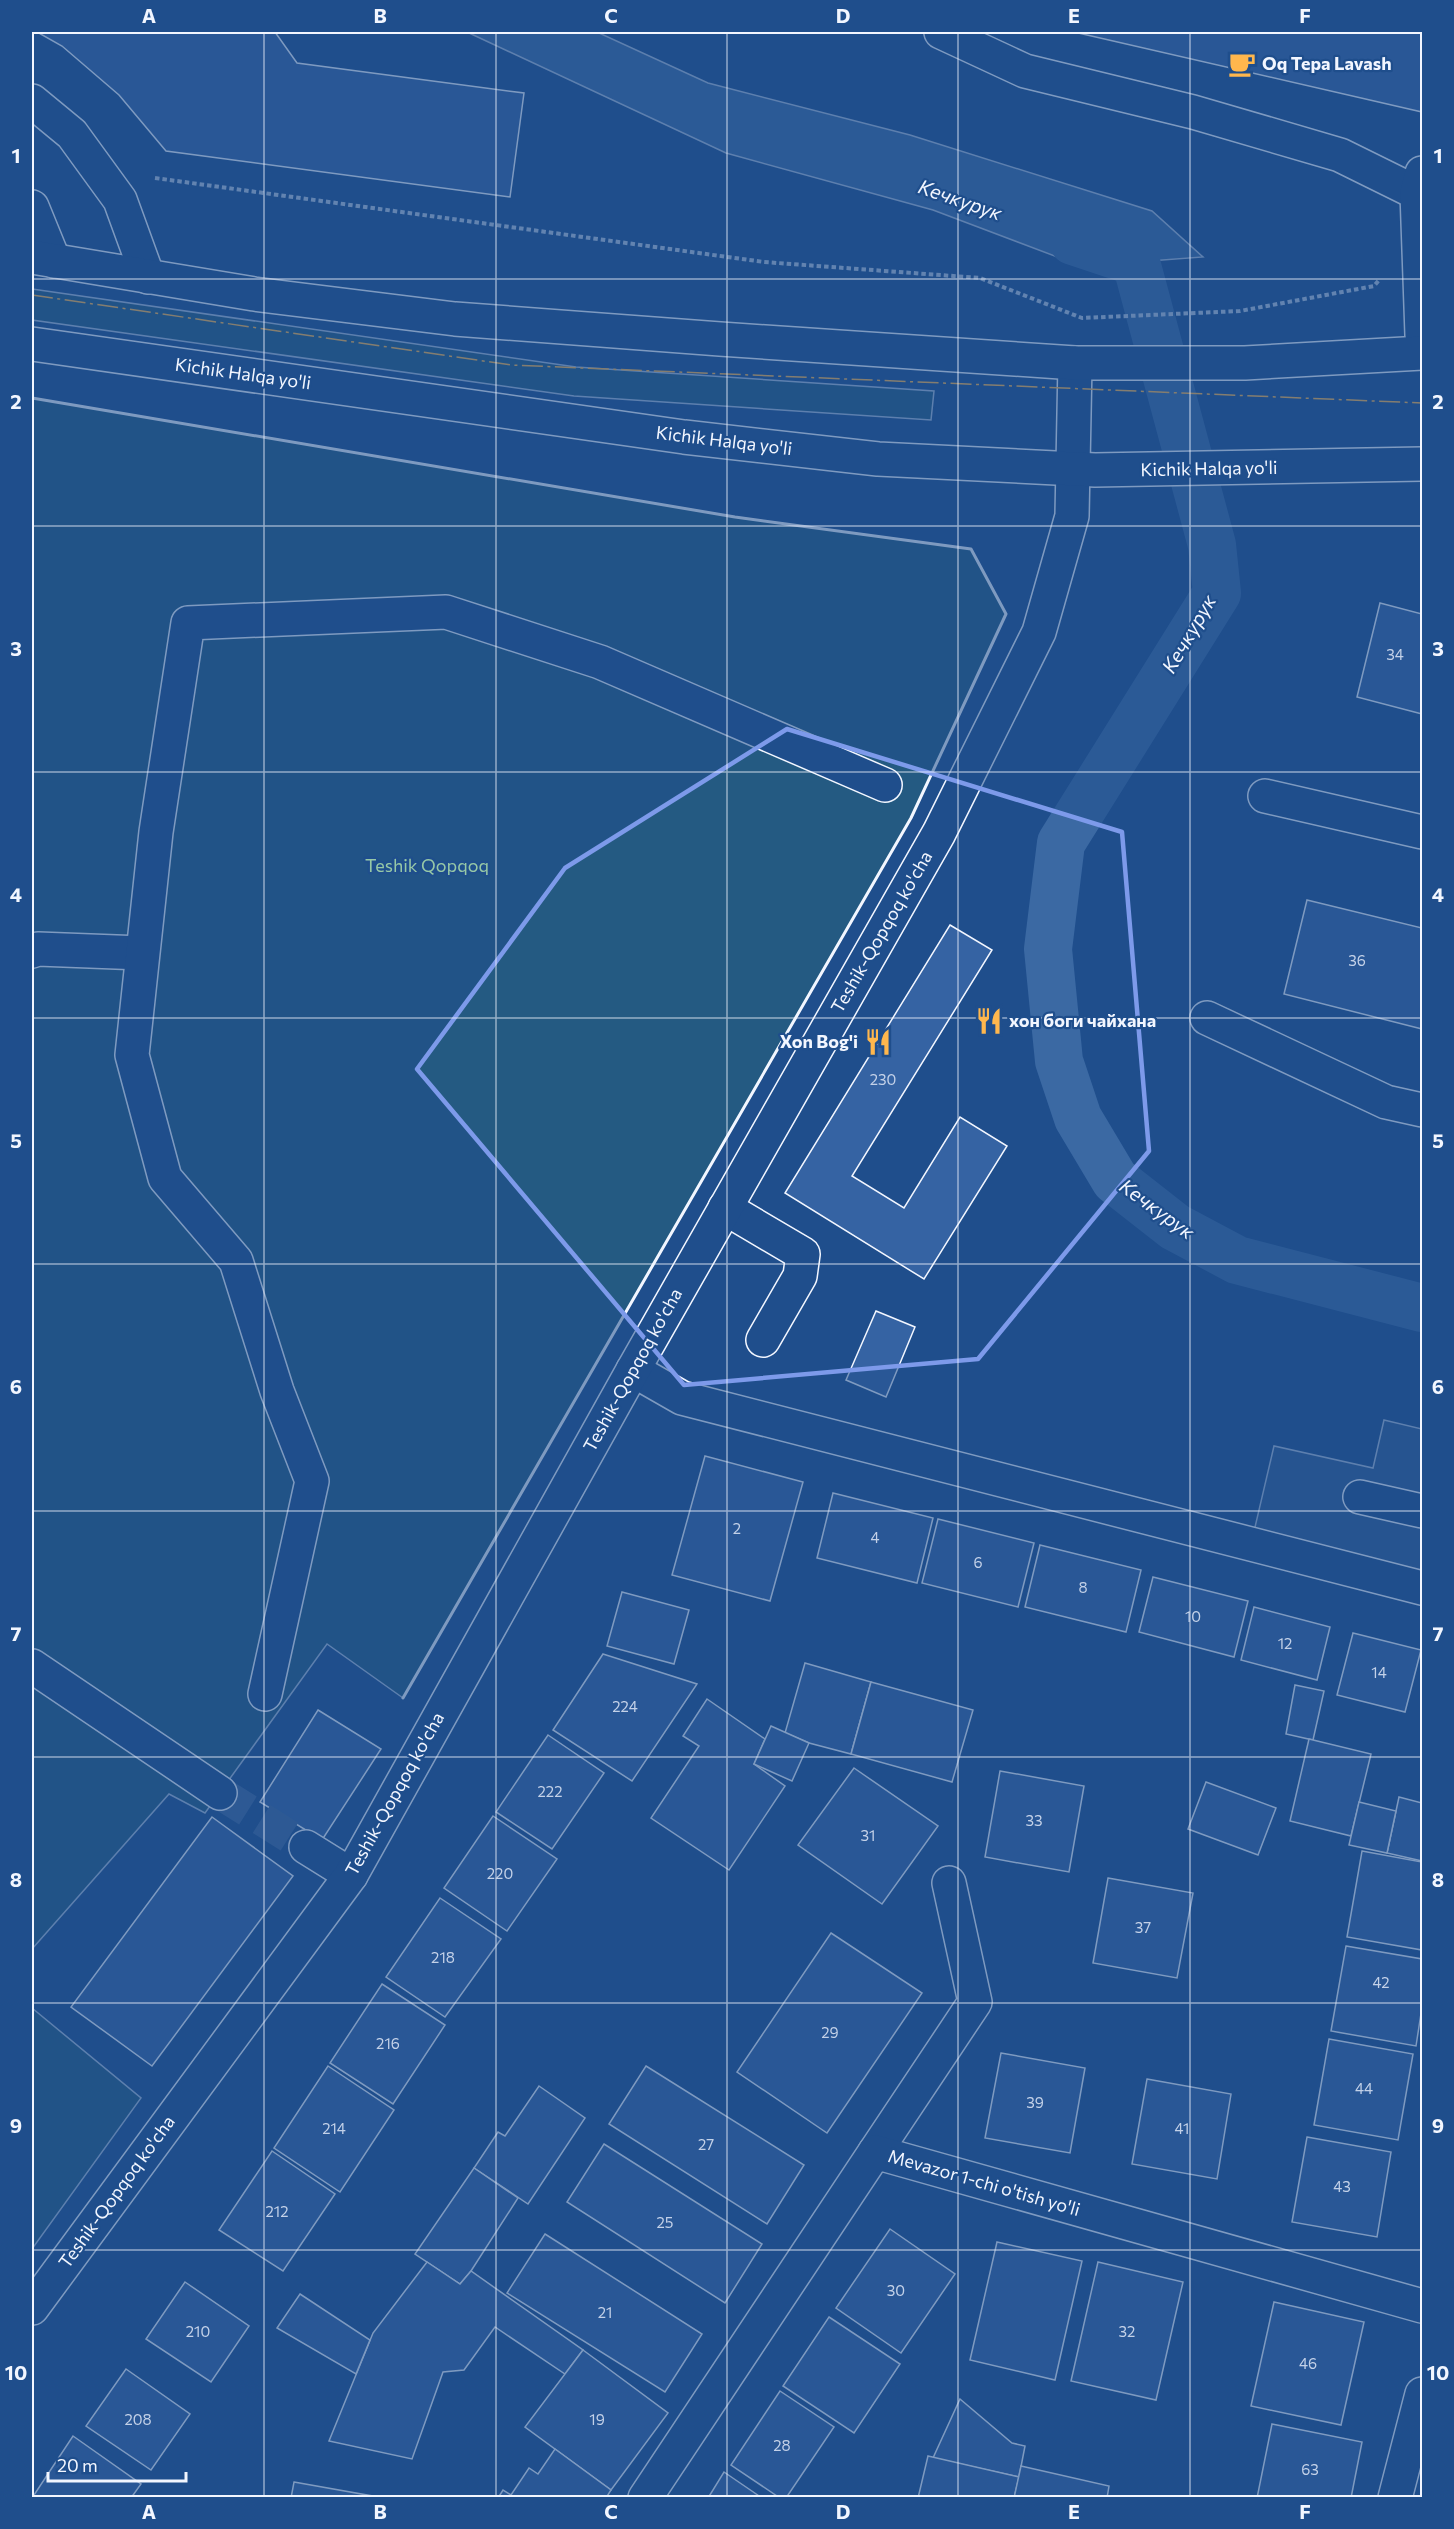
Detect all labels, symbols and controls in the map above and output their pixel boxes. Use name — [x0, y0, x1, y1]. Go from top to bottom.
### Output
text: A — [142, 3, 156, 27]
text: B — [373, 3, 387, 27]
text: C — [604, 3, 618, 27]
text: D — [836, 3, 850, 27]
text: E — [1068, 3, 1080, 27]
text: F — [1299, 3, 1311, 27]
cafe icon: Oq Tepa Lavash — [1227, 49, 1257, 79]
place label: Oq Tepa Lavash — [1262, 52, 1392, 74]
text: 1 — [11, 143, 21, 167]
text: 1 — [1433, 143, 1443, 167]
water label: Кечкурук — [915, 174, 1007, 225]
street label: Kichik Halqa yo'li — [174, 353, 313, 393]
text: 2 — [10, 389, 22, 413]
text: 2 — [1432, 389, 1444, 413]
street label: Kichik Halqa yo'li — [655, 421, 794, 459]
street label: Kichik Halqa yo'li — [1140, 456, 1278, 480]
water label: Кечкурук — [1156, 589, 1221, 677]
text: 3 — [10, 636, 22, 660]
text: 3 — [1432, 636, 1444, 660]
house number: 34 — [1386, 645, 1404, 663]
street label: Teshik-Qopqoq ko'cha — [826, 847, 937, 1016]
park label: Teshik Qopqoq — [365, 854, 489, 876]
text: 4 — [10, 882, 22, 906]
text: 4 — [1432, 882, 1444, 906]
house number: 36 — [1348, 951, 1366, 969]
restaurant icon: хон боги чайхана — [974, 1006, 1004, 1036]
place label: хон боги чайхана — [1009, 1009, 1156, 1031]
restaurant icon: Xon Bog'i — [863, 1027, 893, 1057]
place label: Xon Bog'i — [780, 1030, 858, 1052]
house number: 230 — [870, 1070, 896, 1088]
text: 5 — [10, 1128, 22, 1152]
text: 5 — [1432, 1128, 1444, 1152]
water label: Кечкурук — [1115, 1173, 1201, 1244]
street label: Teshik-Qopqoq ko'cha — [578, 1284, 686, 1455]
text: 6 — [10, 1374, 22, 1398]
text: 6 — [1432, 1374, 1444, 1398]
house number: 2 — [733, 1519, 741, 1537]
house number: 4 — [871, 1528, 880, 1546]
house number: 6 — [973, 1553, 983, 1571]
house number: 8 — [1078, 1578, 1088, 1596]
house number: 10 — [1185, 1607, 1201, 1625]
text: 7 — [11, 1621, 22, 1645]
text: 7 — [1433, 1621, 1444, 1645]
house number: 12 — [1278, 1634, 1292, 1652]
house number: 14 — [1371, 1663, 1387, 1681]
house number: 224 — [612, 1697, 638, 1715]
street label: Teshik-Qopqoq ko'cha — [340, 1708, 448, 1879]
house number: 222 — [538, 1782, 562, 1800]
house number: 33 — [1025, 1811, 1043, 1829]
house number: 31 — [861, 1826, 875, 1844]
house number: 220 — [487, 1864, 513, 1882]
text: 8 — [10, 1867, 22, 1891]
text: 8 — [1432, 1867, 1444, 1891]
house number: 37 — [1135, 1918, 1151, 1936]
house number: 218 — [431, 1948, 455, 1966]
house number: 42 — [1372, 1973, 1390, 1991]
house number: 29 — [821, 2023, 839, 2041]
house number: 216 — [376, 2034, 400, 2052]
house number: 44 — [1355, 2079, 1373, 2097]
house number: 39 — [1026, 2093, 1044, 2111]
street label: Teshik-Qopqoq ko'cha — [53, 2111, 179, 2272]
text: 9 — [10, 2113, 22, 2137]
text: 9 — [1432, 2113, 1444, 2137]
house number: 214 — [322, 2119, 346, 2137]
house number: 41 — [1175, 2119, 1189, 2137]
house number: 27 — [698, 2135, 714, 2153]
street label: Mevazor 1-chi o'tish yo'li — [886, 2144, 1083, 2220]
house number: 43 — [1333, 2177, 1351, 2195]
house number: 212 — [265, 2202, 289, 2220]
house number: 25 — [657, 2213, 673, 2231]
house number: 30 — [887, 2281, 905, 2299]
house number: 21 — [598, 2303, 612, 2321]
house number: 210 — [186, 2322, 210, 2340]
house number: 32 — [1119, 2322, 1135, 2340]
house number: 46 — [1299, 2354, 1317, 2372]
text: 10 — [5, 2360, 27, 2384]
text: 10 — [1427, 2360, 1449, 2384]
house number: 208 — [124, 2410, 152, 2428]
house number: 19 — [589, 2410, 605, 2428]
house number: 28 — [773, 2436, 791, 2454]
scale bar — [48, 2445, 186, 2483]
text: 20 m — [57, 2454, 98, 2476]
house number: 63 — [1301, 2460, 1319, 2478]
text: A — [142, 2499, 156, 2523]
text: B — [373, 2499, 387, 2523]
text: C — [604, 2499, 618, 2523]
text: D — [836, 2499, 850, 2523]
text: E — [1068, 2499, 1080, 2523]
text: F — [1299, 2499, 1311, 2523]

